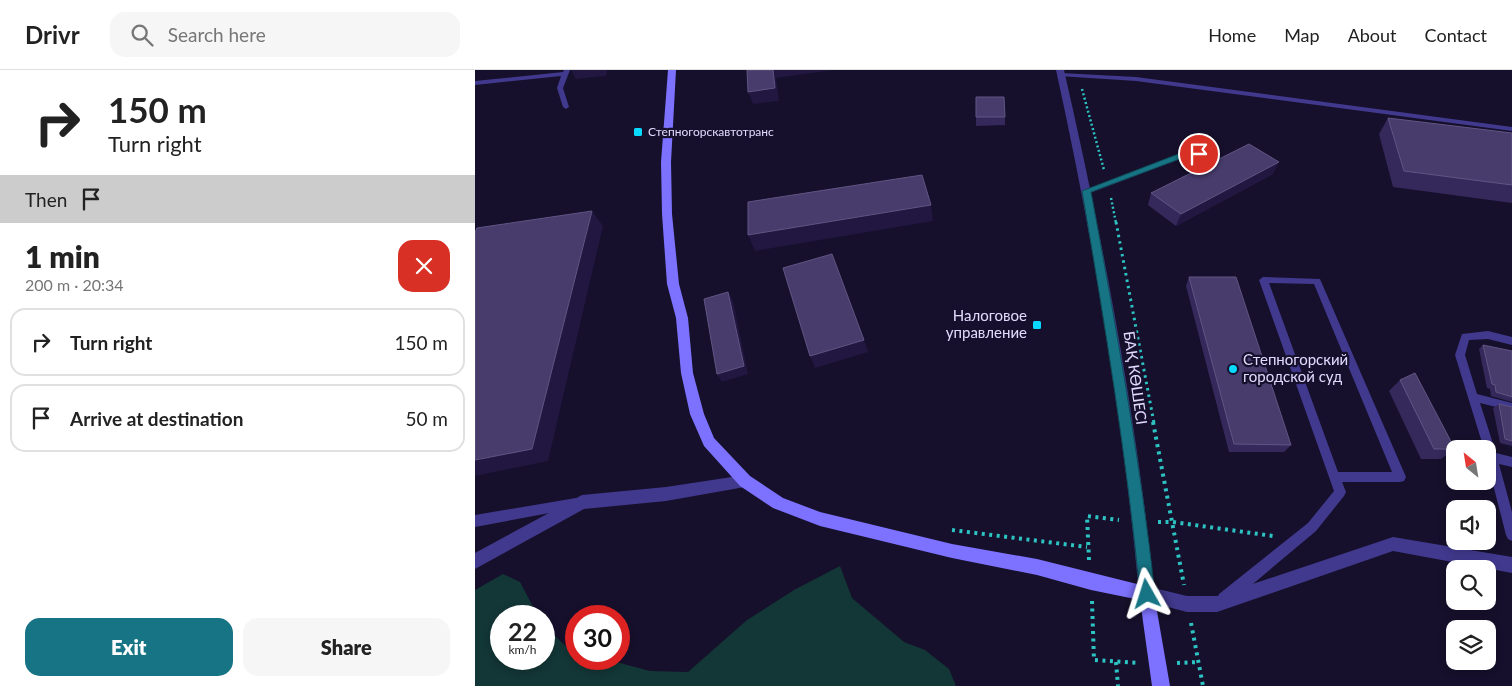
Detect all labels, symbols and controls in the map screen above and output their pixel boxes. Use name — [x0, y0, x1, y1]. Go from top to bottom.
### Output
search box — [110, 12, 460, 57]
text: Drivr — [25, 20, 80, 49]
icon: search — [128, 21, 156, 49]
text: Search here — [168, 23, 266, 46]
text: Home — [1208, 24, 1256, 46]
text: Map — [1284, 24, 1320, 46]
text: About — [1348, 24, 1397, 46]
text: Contact — [1425, 24, 1487, 46]
text: 150 m — [108, 88, 207, 130]
icon: right — [25, 90, 90, 155]
place label: Степногорскавтотранс — [648, 124, 774, 139]
marker: Степногорскавтотранс — [632, 126, 644, 138]
text: Turn right — [108, 130, 202, 157]
pin — [1178, 133, 1220, 175]
icon: arrive — [1185, 140, 1213, 168]
icon: arrive — [77, 185, 105, 213]
text: Then — [25, 188, 67, 211]
text: 1 min — [25, 238, 100, 274]
button: close — [398, 240, 450, 292]
text: 200 m · 20:34 — [25, 275, 124, 294]
place label: Налоговое управление — [946, 306, 1027, 341]
marker: Налоговое управление — [1031, 319, 1043, 331]
icon: right — [27, 328, 55, 356]
street label: БАҚ КӨШЕСІ — [1121, 330, 1151, 426]
text: Turn right — [70, 331, 152, 354]
text: 150 m — [394, 331, 448, 354]
place label: Степногорский городской суд — [1243, 350, 1348, 385]
marker: Степногорский городской суд — [1227, 363, 1239, 375]
icon: arrive — [27, 404, 55, 432]
text: Arrive at destination — [70, 407, 243, 430]
text: 50 m — [405, 407, 448, 430]
north arrow — [1446, 440, 1496, 490]
map controls — [1446, 440, 1496, 670]
button: sound — [1446, 500, 1496, 550]
button: search — [1446, 560, 1496, 610]
position arrow — [1120, 567, 1172, 619]
speed limit sign: 30 — [565, 605, 630, 670]
text: 22 — [508, 616, 537, 646]
button: Exit — [25, 618, 233, 676]
button: Share — [243, 618, 450, 676]
button: layers — [1446, 620, 1496, 670]
text: km/h — [508, 642, 537, 657]

